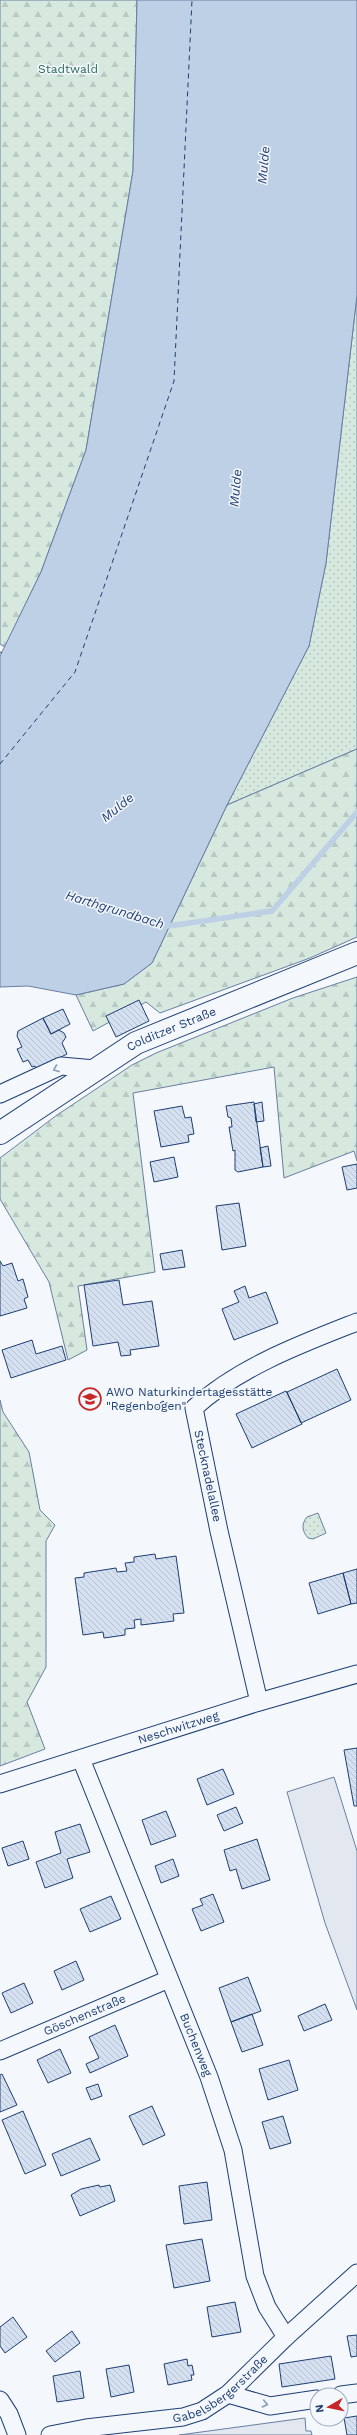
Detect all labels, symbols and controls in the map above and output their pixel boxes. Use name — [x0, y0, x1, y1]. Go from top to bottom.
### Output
park label: Stadtwald — [38, 62, 98, 76]
water label: Mulde — [254, 146, 273, 185]
water label: Mulde — [226, 469, 245, 508]
water label: Mulde — [98, 790, 137, 825]
water label: Harthgrundbach — [64, 887, 166, 932]
street label: Colditzer Straße — [124, 1004, 218, 1054]
one-way arrow — [53, 1064, 61, 1072]
place label: AWO Naturkindertagesstätte "Regenbogen" — [106, 1385, 273, 1413]
school or university icon: AWO Naturkindertagesstätte "Regenbogen" — [77, 1386, 103, 1412]
street label: Stecknadelallee — [191, 1429, 225, 1523]
street label: Neschwitzweg — [136, 1708, 221, 1747]
street label: Göschenstraße — [41, 1991, 128, 2039]
street label: Buchenweg — [177, 2011, 215, 2079]
street label: Gabelsbergerstraße — [172, 2352, 271, 2425]
north arrow — [309, 2387, 349, 2427]
one-way arrow — [262, 2400, 268, 2408]
text: N — [313, 2403, 327, 2414]

